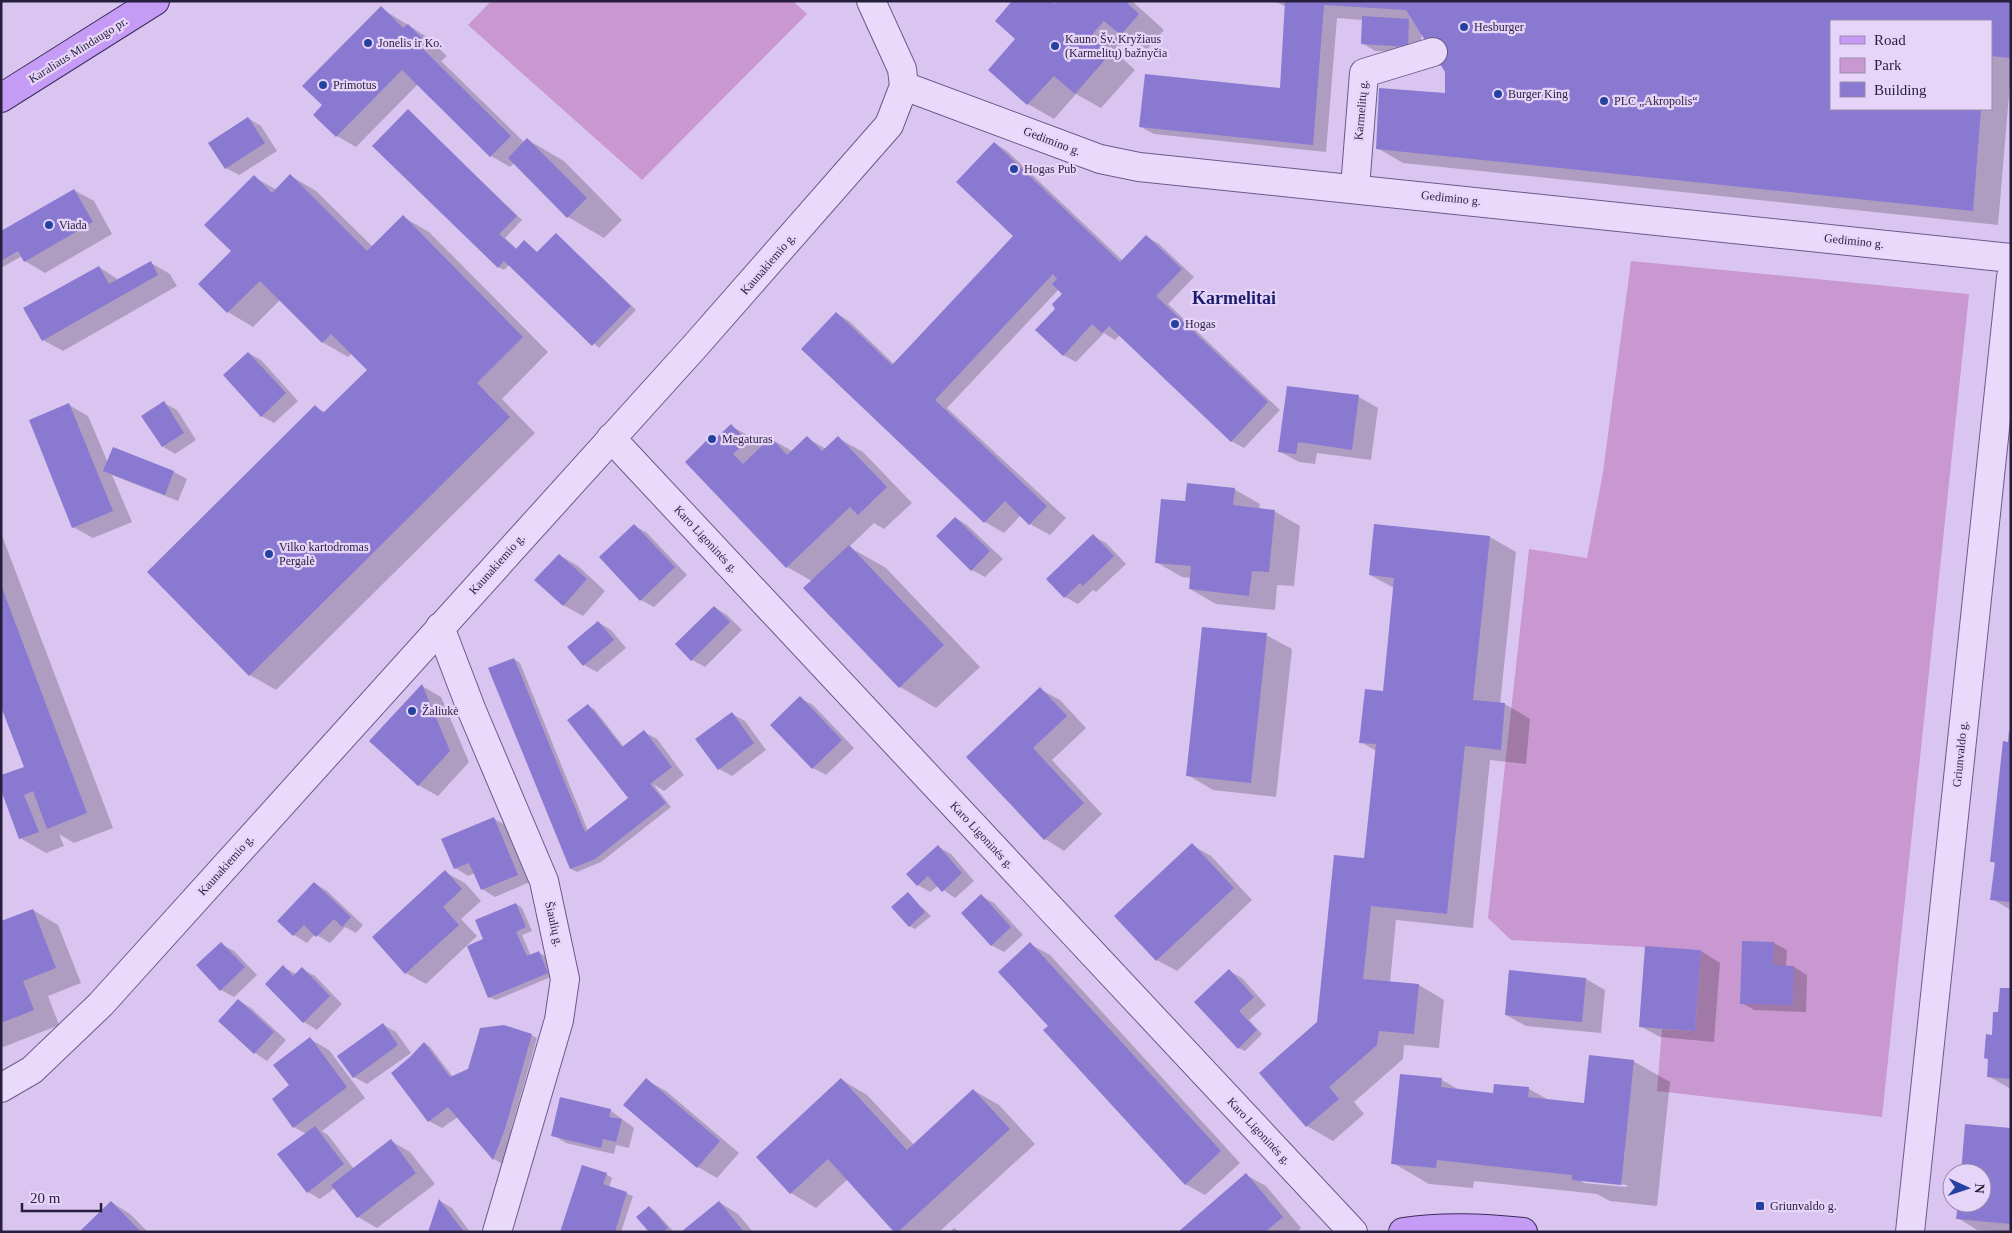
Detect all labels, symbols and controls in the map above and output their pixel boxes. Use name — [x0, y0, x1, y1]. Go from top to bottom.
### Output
street label: Karaliaus Mindaugo pr. — [26, 14, 130, 86]
place label: Hesburger — [1474, 20, 1524, 34]
legend — [1830, 20, 1992, 110]
marker: Hesburger — [1458, 21, 1470, 33]
place label: Kauno Šv. Kryžiaus (Karmelitų) bažnyčia — [1065, 32, 1168, 60]
text: Road — [1874, 32, 1906, 48]
place label: Jonelis ir Ko. — [378, 36, 442, 50]
marker: Jonelis ir Ko. — [362, 37, 374, 49]
marker: Kauno Šv. Kryžiaus (Karmelitų) bažnyčia — [1049, 40, 1061, 52]
text: Park — [1874, 57, 1902, 73]
place label: Primotus — [333, 78, 377, 92]
marker: Primotus — [317, 79, 329, 91]
street label: Karmelitų g. — [1351, 79, 1371, 141]
text: Building — [1874, 82, 1927, 98]
place label: Burger King — [1508, 87, 1568, 101]
marker: Burger King — [1492, 88, 1504, 100]
place label: PLC „Akropolis“ — [1614, 94, 1698, 108]
marker: PLC „Akropolis“ — [1598, 95, 1610, 107]
street label: Gedimino g. — [1021, 124, 1083, 158]
place label: Hogas Pub — [1024, 162, 1076, 176]
marker: Hogas Pub — [1008, 163, 1020, 175]
street label: Gedimino g. — [1420, 188, 1482, 208]
place label: Viada — [59, 218, 88, 232]
marker: Viada — [43, 219, 55, 231]
street label: Kaunakiemio g. — [738, 230, 798, 298]
street label: Gedimino g. — [1823, 231, 1885, 251]
district label: Karmelitai — [1192, 288, 1276, 308]
place label: Hogas — [1185, 317, 1216, 331]
marker: Hogas — [1169, 318, 1181, 330]
place label: Megaturas — [722, 432, 773, 446]
marker: Megaturas — [706, 433, 718, 445]
street label: Karo Ligoninės g. — [671, 502, 741, 576]
street label: Kaunakiemio g. — [466, 531, 528, 597]
place label: Vilko kartodromas Pergalė — [279, 540, 369, 568]
marker: Vilko kartodromas Pergalė — [263, 548, 275, 560]
place label: Žaliukė — [422, 704, 459, 718]
marker: Žaliukė — [406, 705, 418, 717]
street label: Griunvaldo g. — [1950, 720, 1970, 788]
street label: Karo Ligoninės g. — [947, 798, 1017, 872]
street label: Kaunakiemio g. — [195, 832, 257, 898]
street label: Šiaulių g. — [542, 900, 566, 948]
street label: Karo Ligoninės g. — [1224, 1094, 1294, 1168]
north arrow — [1942, 1163, 1992, 1213]
scale bar — [22, 1180, 101, 1212]
text: N — [1972, 1183, 1987, 1194]
text: 20 m — [30, 1190, 61, 1206]
place label: Griunvaldo g. — [1770, 1199, 1837, 1213]
marker: Griunvaldo g. — [1754, 1200, 1766, 1212]

